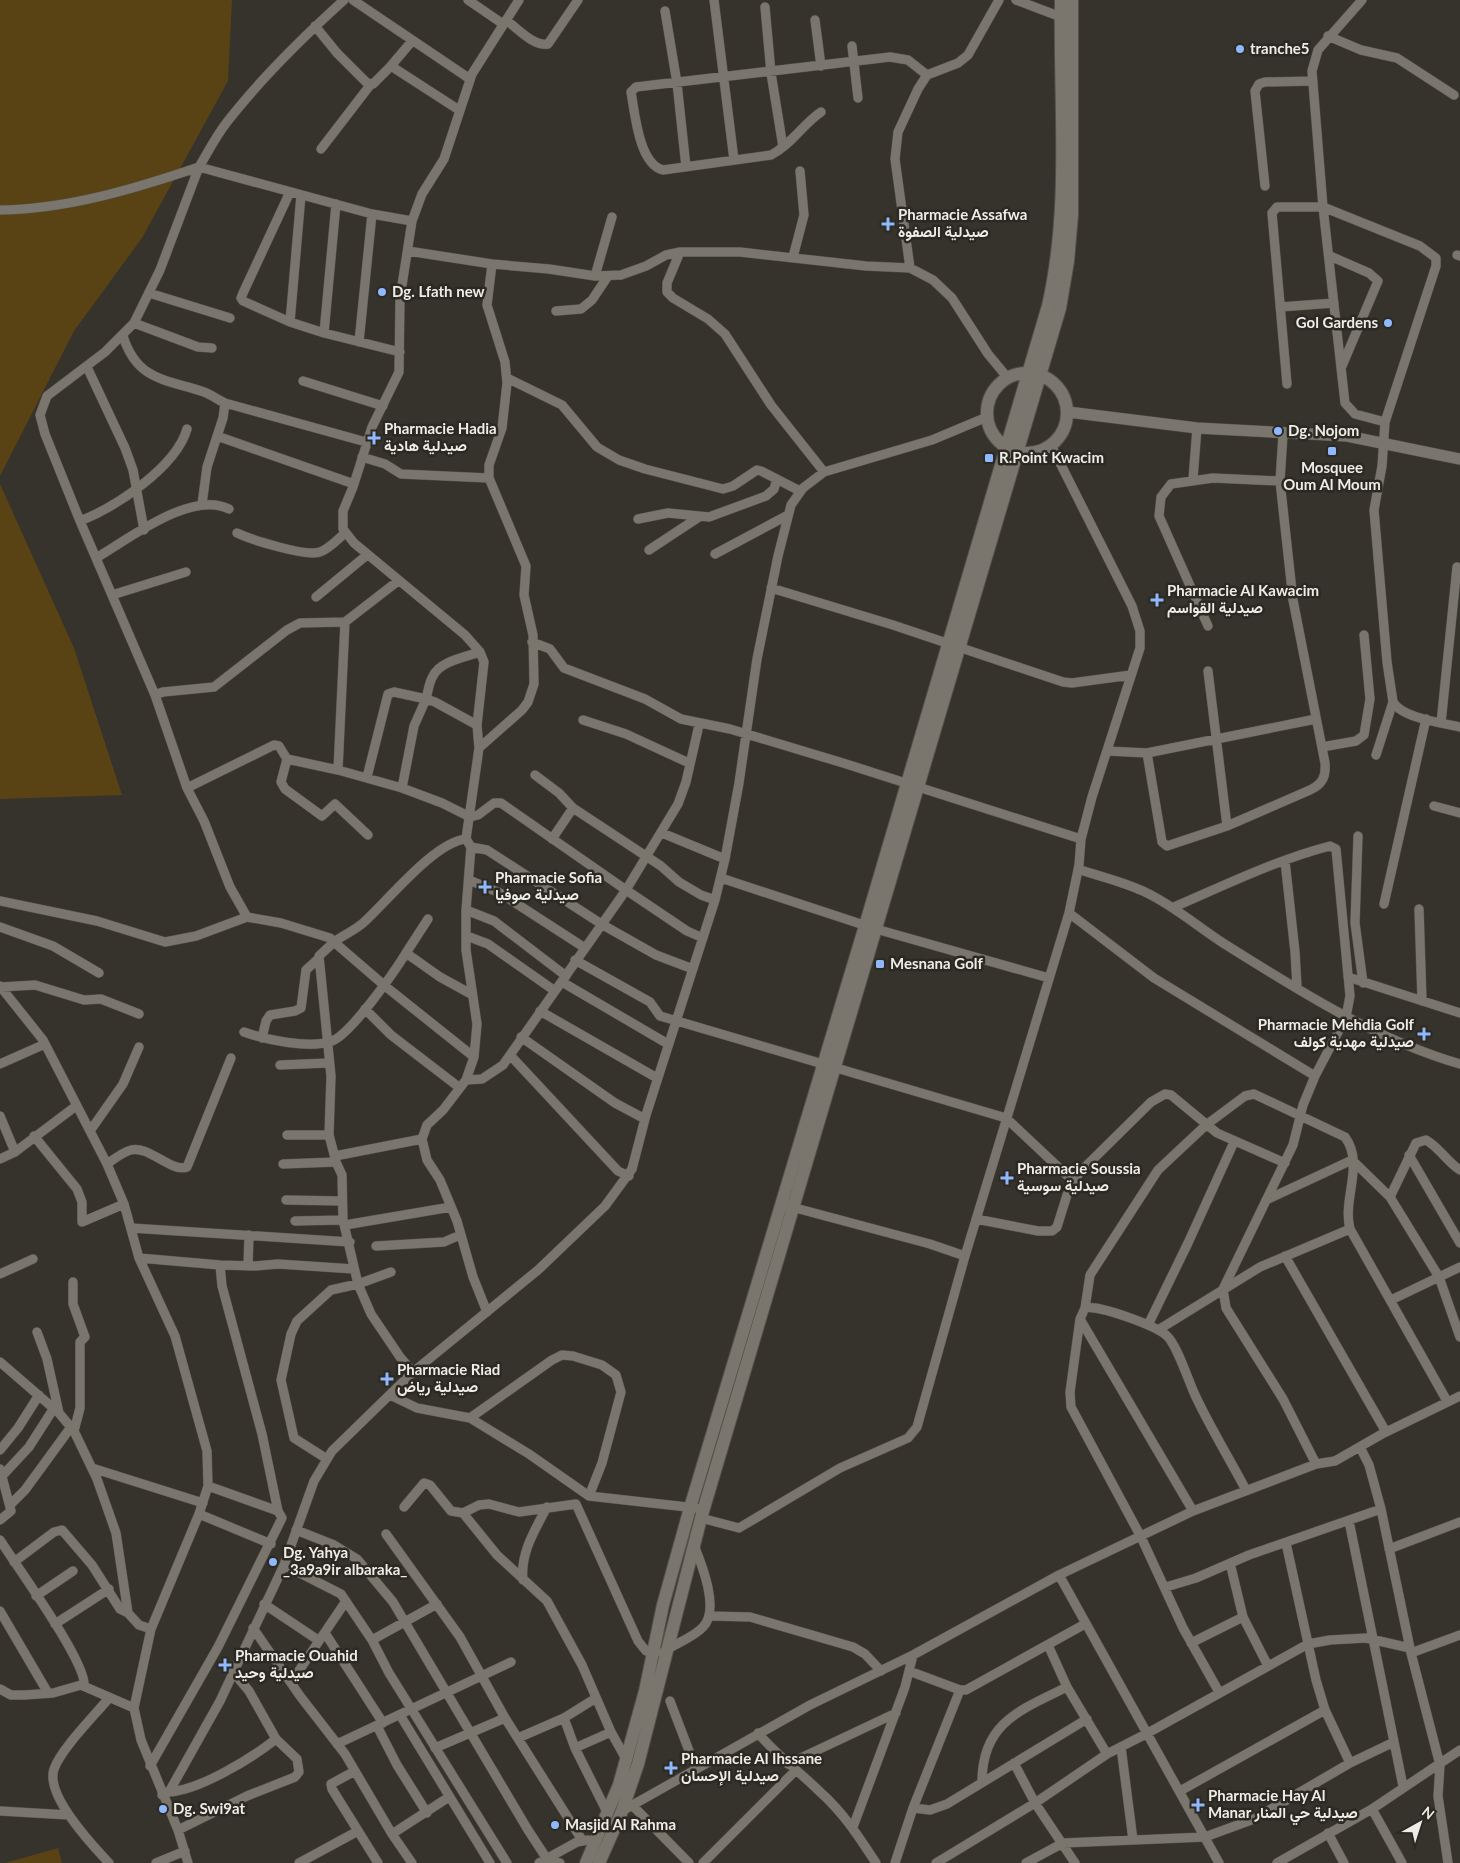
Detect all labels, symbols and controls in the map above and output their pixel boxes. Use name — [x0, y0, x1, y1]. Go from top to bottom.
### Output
place label: tranche5 — [1250, 39, 1310, 57]
marker: tranche5 — [1234, 43, 1246, 55]
place label: Pharmacie Assafwa صيدلية الصفوة — [898, 205, 1027, 241]
marker: Pharmacie Assafwa صيدلية الصفوة — [882, 218, 894, 230]
place label: Dg. Lfath new — [392, 282, 485, 300]
marker: Dg. Lfath new — [376, 286, 388, 298]
place label: Gol Gardens — [1296, 313, 1378, 331]
marker: Gol Gardens — [1382, 317, 1394, 329]
place label: Pharmacie Hadia صيدلية هادية — [384, 419, 497, 455]
place label: Dg. Nojom — [1288, 421, 1359, 439]
marker: Dg. Nojom — [1272, 425, 1284, 437]
marker: Pharmacie Hadia صيدلية هادية — [368, 432, 380, 444]
marker: Mosquee Oum Al Moum — [1326, 445, 1338, 457]
place label: R.Point Kwacim — [999, 448, 1104, 466]
marker: R.Point Kwacim — [983, 452, 995, 464]
place label: Mosquee Oum Al Moum — [1283, 458, 1381, 493]
place label: Pharmacie Al Kawacim صيدلية القواسم — [1167, 581, 1319, 618]
marker: Pharmacie Al Kawacim صيدلية القواسم — [1151, 594, 1163, 606]
place label: Pharmacie Sofia صيدلية صوفيا — [495, 868, 602, 904]
marker: Pharmacie Sofia صيدلية صوفيا — [479, 881, 491, 893]
place label: Mesnana Golf — [890, 954, 983, 972]
marker: Mesnana Golf — [874, 958, 886, 970]
place label: Pharmacie Mehdia Golf صيدلية مهدية كولف — [1258, 1015, 1415, 1051]
marker: Pharmacie Mehdia Golf صيدلية مهدية كولف — [1418, 1028, 1430, 1040]
place label: Pharmacie Soussia صيدلية سوسية — [1017, 1159, 1141, 1195]
marker: Pharmacie Soussia صيدلية سوسية — [1001, 1172, 1013, 1184]
place label: Pharmacie Riad صيدلية رياض — [397, 1360, 500, 1396]
marker: Pharmacie Riad صيدلية رياض — [381, 1373, 393, 1385]
place label: Dg. Yahya _3a9a9ir albaraka_ — [283, 1543, 407, 1578]
marker: Dg. Yahya _3a9a9ir albaraka_ — [267, 1556, 279, 1568]
place label: Pharmacie Ouahid صيدلية وحيد — [235, 1646, 358, 1682]
marker: Pharmacie Ouahid صيدلية وحيد — [219, 1659, 231, 1671]
place label: Pharmacie Al Ihssane صيدلية الإحسان — [681, 1749, 822, 1786]
marker: Pharmacie Al Ihssane صيدلية الإحسان — [665, 1762, 677, 1774]
place label: Pharmacie Hay Al Manar صيدلية حي المنار — [1208, 1786, 1358, 1826]
north arrow — [1395, 1798, 1445, 1848]
place label: Dg. Swi9at — [173, 1799, 245, 1817]
marker: Pharmacie Hay Al Manar صيدلية حي المنار — [1192, 1799, 1204, 1811]
marker: Dg. Swi9at — [157, 1803, 169, 1815]
text: N — [1419, 1803, 1438, 1823]
place label: Masjid Al Rahma — [565, 1815, 676, 1833]
marker: Masjid Al Rahma — [549, 1819, 561, 1831]

